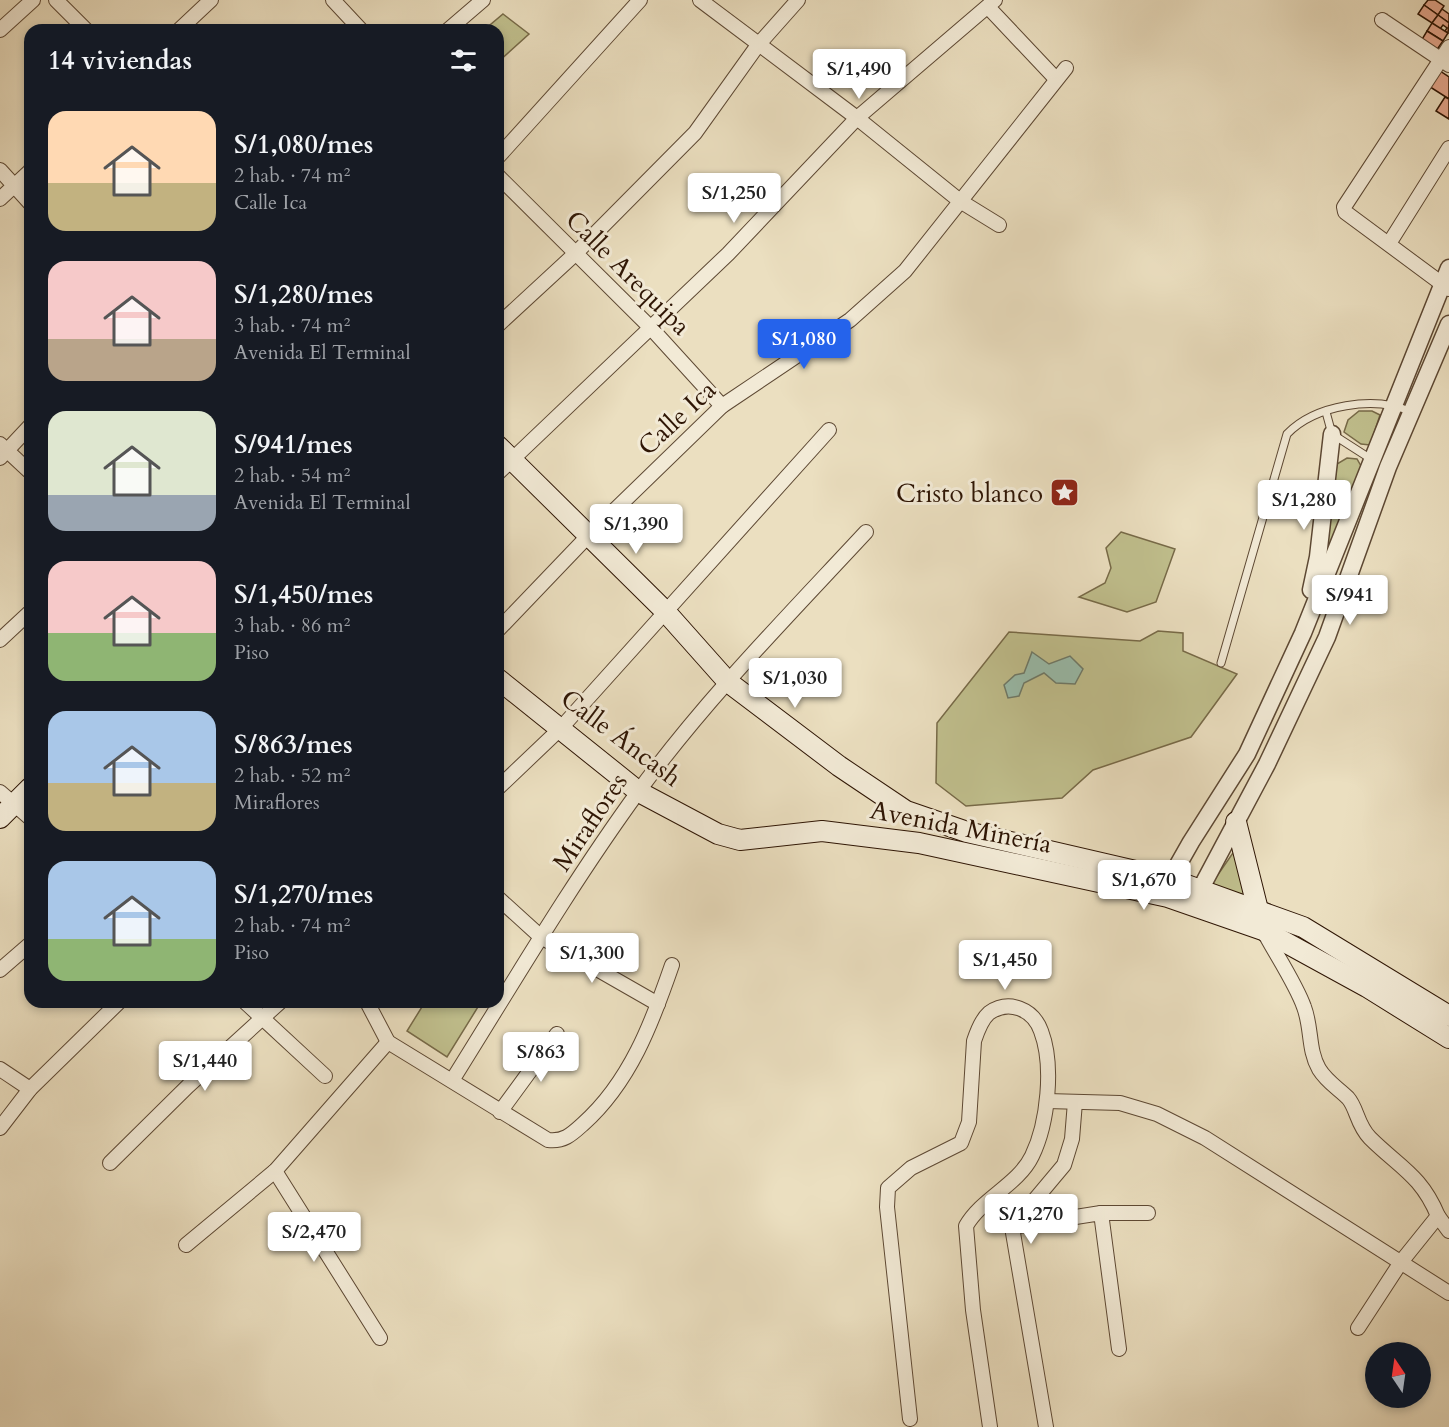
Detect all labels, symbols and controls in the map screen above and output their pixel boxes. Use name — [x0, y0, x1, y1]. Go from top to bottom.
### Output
text: 14 viviendas — [48, 43, 192, 78]
icon: filters — [447, 44, 480, 77]
pin: S/1,490 — [804, 49, 914, 100]
text: S/1,490 — [827, 55, 891, 82]
text: S/1,080/mes — [234, 127, 373, 162]
icon: home — [96, 135, 168, 207]
text: 2 hab. · 74 m² — [234, 162, 350, 189]
pin: S/1,250 — [679, 173, 789, 224]
text: S/1,250 — [702, 179, 766, 206]
text: Calle Ica — [234, 189, 307, 216]
street label: Calle Arequipa — [558, 203, 698, 343]
text: S/1,280/mes — [234, 277, 373, 312]
icon: home — [96, 285, 168, 357]
text: 3 hab. · 74 m² — [234, 312, 350, 339]
pin: S/1,080 — [749, 319, 859, 370]
text: S/1,080 — [772, 325, 836, 352]
text: Avenida El Terminal — [234, 339, 411, 366]
street label: Calle Ica — [630, 373, 724, 463]
text: S/941/mes — [234, 427, 353, 462]
icon: home — [96, 435, 168, 507]
text: 2 hab. · 54 m² — [234, 462, 350, 489]
place label: Cristo blanco — [896, 476, 1043, 511]
place icon: Cristo blanco — [1048, 477, 1080, 509]
pin: S/1,280 — [1249, 480, 1359, 531]
text: S/1,280 — [1272, 486, 1336, 513]
text: Avenida El Terminal — [234, 489, 411, 516]
pin: S/1,390 — [581, 504, 691, 555]
text: S/1,390 — [604, 510, 668, 537]
pin: S/941 — [1308, 575, 1392, 626]
text: S/1,450/mes — [234, 577, 373, 612]
text: S/941 — [1326, 581, 1374, 608]
icon: home — [96, 585, 168, 657]
text: 3 hab. · 86 m² — [234, 612, 350, 639]
text: Piso — [234, 639, 269, 666]
pin: S/1,030 — [740, 658, 850, 709]
text: S/1,030 — [763, 664, 827, 691]
street label: Calle Áncash — [554, 681, 688, 795]
text: S/863/mes — [234, 727, 353, 762]
icon: home — [96, 735, 168, 807]
text: 2 hab. · 52 m² — [234, 762, 350, 789]
street label: Miraflores — [544, 766, 636, 878]
text: Miraflores — [234, 789, 320, 816]
street label: Avenida Minería — [867, 792, 1055, 862]
pin: S/1,670 — [1089, 860, 1199, 911]
text: S/1,670 — [1112, 866, 1176, 893]
text: S/1,270/mes — [234, 877, 373, 912]
icon: home — [96, 885, 168, 957]
text: 2 hab. · 74 m² — [234, 912, 350, 939]
pin: S/1,300 — [537, 933, 647, 984]
text: Piso — [234, 939, 269, 966]
text: S/1,300 — [560, 939, 624, 966]
pin: S/1,450 — [950, 940, 1060, 991]
text: S/1,450 — [973, 946, 1037, 973]
pin: S/863 — [499, 1032, 583, 1083]
text: S/863 — [517, 1038, 565, 1065]
pin: S/1,440 — [150, 1041, 260, 1092]
text: S/1,440 — [173, 1047, 237, 1074]
pin: S/1,270 — [976, 1194, 1086, 1245]
text: S/1,270 — [999, 1200, 1063, 1227]
pin: S/2,470 — [259, 1212, 369, 1263]
text: S/2,470 — [282, 1218, 346, 1245]
north arrow — [1365, 1342, 1431, 1408]
map controls — [1365, 1342, 1431, 1408]

